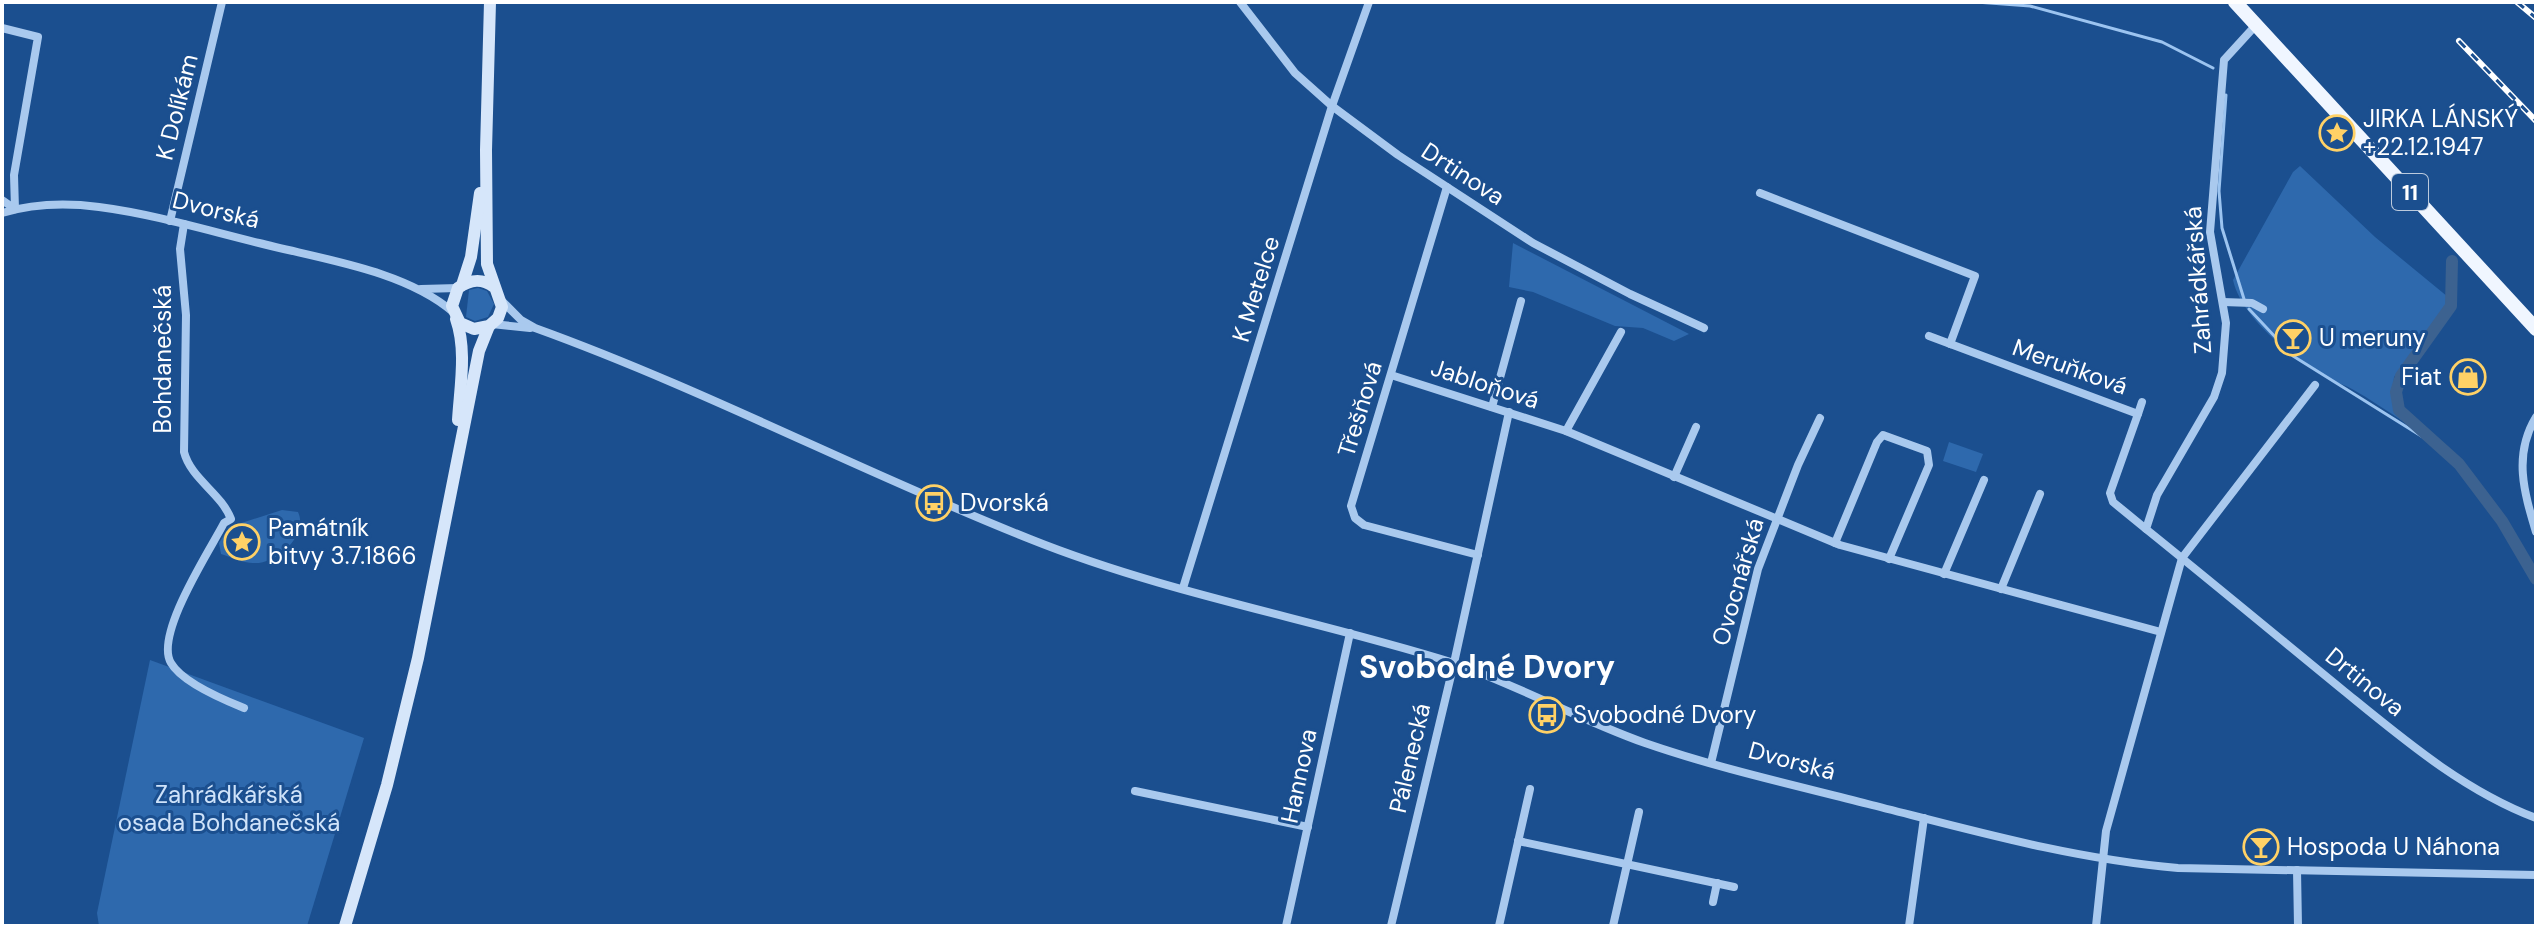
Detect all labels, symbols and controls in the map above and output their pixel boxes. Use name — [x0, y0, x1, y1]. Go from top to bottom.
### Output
street label: K Dolíkám — [148, 51, 205, 163]
place label: JIRKA LÁNSKÝ +22.12.1947 — [2363, 103, 2518, 162]
place icon: JIRKA LÁNSKÝ +22.12.1947 — [2318, 114, 2356, 152]
street label: Drtinova — [1416, 135, 1511, 212]
road number: 11 — [2392, 174, 2428, 210]
street label: Dvorská — [169, 184, 263, 235]
street label: Zahrádkářská — [2177, 205, 2218, 355]
street label: K Metelce — [1225, 232, 1286, 346]
street label: Bohdanečská — [147, 285, 178, 433]
bar icon: U meruny — [2274, 319, 2312, 357]
place label: U meruny — [2319, 322, 2426, 353]
street label: Meruňková — [2008, 331, 2132, 402]
street label: Jabloňová — [1427, 351, 1543, 416]
street label: Třešňová — [1330, 357, 1389, 461]
shop icon: Fiat — [2449, 358, 2487, 396]
place label: Fiat — [2401, 361, 2442, 392]
bus stop icon: Dvorská — [915, 484, 953, 522]
place label: Dvorská — [960, 487, 1049, 518]
place label: Památník bitvy 3.7.1866 — [268, 512, 417, 571]
street label: Ovocnářská — [1705, 514, 1771, 649]
place icon: Památník bitvy 3.7.1866 — [223, 523, 261, 561]
street label: Drtinova — [2319, 640, 2411, 723]
district label: Svobodné Dvory — [1359, 646, 1615, 688]
bus stop icon: Svobodné Dvory — [1528, 696, 1566, 734]
place label: Svobodné Dvory — [1573, 699, 1756, 730]
street label: Pálenecká — [1382, 700, 1437, 816]
street label: Hannova — [1273, 726, 1324, 826]
street label: Dvorská — [1745, 734, 1839, 787]
park label: Zahrádkářská osada Bohdanečská — [118, 779, 340, 838]
bar icon: Hospoda U Náhona — [2242, 828, 2280, 866]
place label: Hospoda U Náhona — [2287, 831, 2500, 862]

